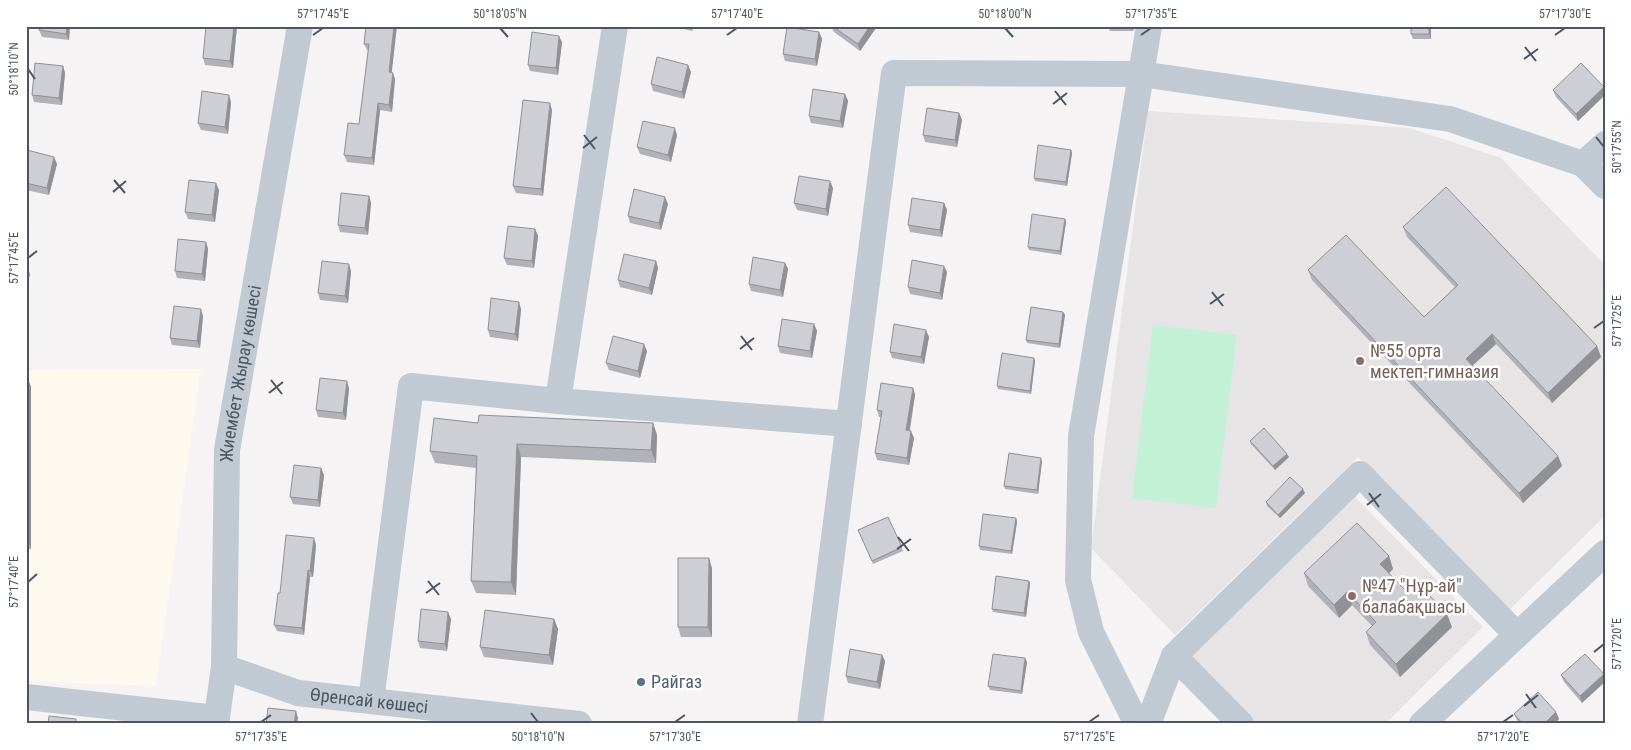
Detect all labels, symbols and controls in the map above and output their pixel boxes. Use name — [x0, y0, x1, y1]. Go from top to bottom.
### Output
text: 57°17'45"E — [297, 7, 349, 21]
text: 50°18'05"N — [473, 7, 527, 21]
text: 57°17'40"E — [711, 7, 763, 21]
text: 50°18'00"N — [978, 7, 1032, 21]
text: 57°17'35"E — [1125, 7, 1177, 21]
text: 57°17'30"E — [1539, 7, 1591, 21]
text: 50°18'10"N — [7, 42, 21, 96]
text: 50°17'55"N — [1610, 120, 1624, 174]
text: 57°17'45"E — [7, 232, 21, 284]
street label: Жиембет Жырау көшесі — [216, 284, 265, 462]
text: 57°17'25"E — [1610, 295, 1624, 347]
place label: №55 орта мектеп-гимназия — [1370, 340, 1499, 382]
marker: №55 орта мектеп-гимназия — [1354, 355, 1366, 367]
text: 57°17'40"E — [7, 556, 21, 608]
place label: №47 "Нұр-ай" балабақшасы — [1362, 575, 1466, 617]
marker: №47 "Нұр-ай" балабақшасы — [1346, 590, 1358, 602]
text: 57°17'20"E — [1610, 618, 1624, 670]
place label: Райгаз — [651, 671, 702, 692]
marker: Райгаз — [635, 676, 647, 688]
street label: Өренсай көшесі — [309, 683, 429, 717]
text: 57°17'35"E — [235, 730, 287, 744]
text: 50°18'10"N — [511, 730, 565, 744]
text: 57°17'30"E — [649, 730, 701, 744]
text: 57°17'25"E — [1063, 730, 1115, 744]
text: 57°17'20"E — [1477, 730, 1529, 744]

